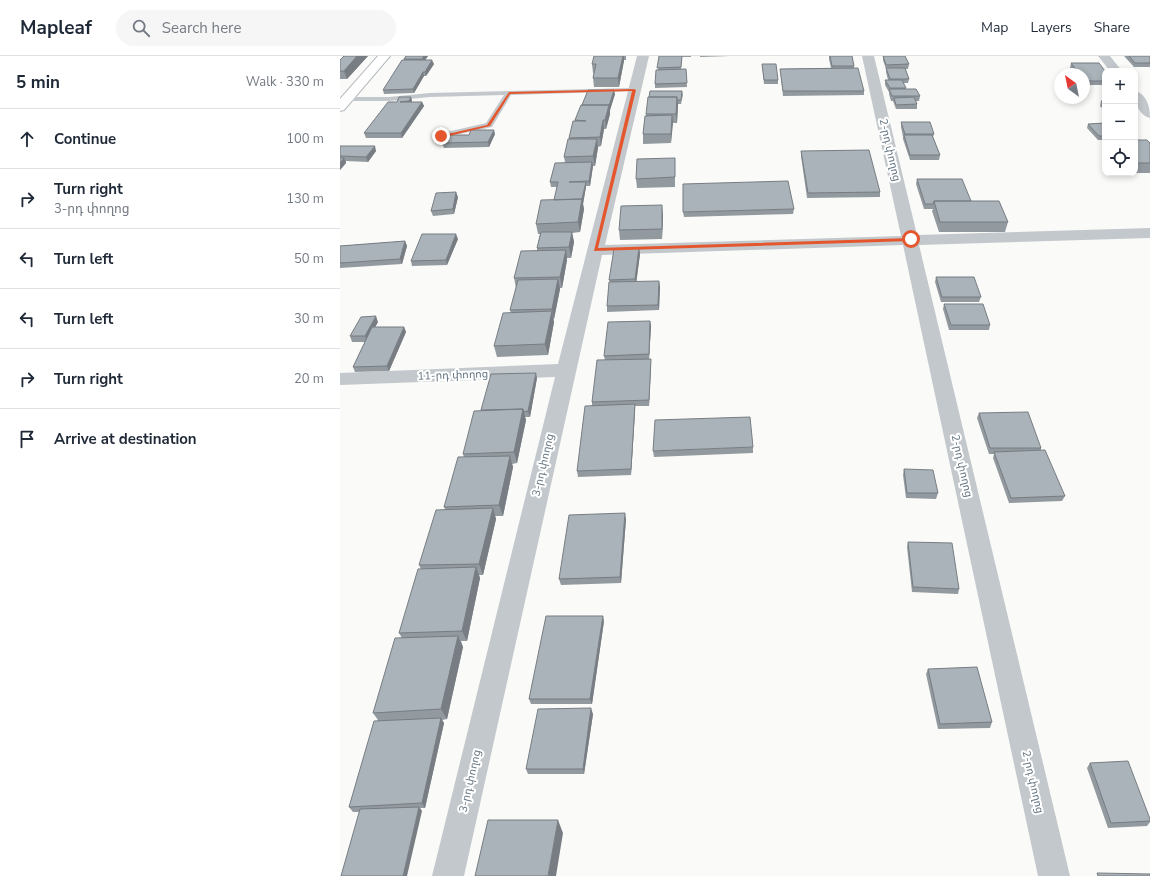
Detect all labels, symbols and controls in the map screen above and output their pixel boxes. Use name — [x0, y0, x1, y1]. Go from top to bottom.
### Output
search box — [116, 10, 396, 46]
text: Mapleaf — [20, 15, 92, 41]
icon: search — [130, 17, 152, 39]
text: Search here — [162, 18, 241, 38]
text: Map — [981, 18, 1008, 37]
text: Layers — [1030, 18, 1072, 37]
text: Share — [1094, 18, 1130, 37]
north arrow — [1054, 68, 1090, 104]
map controls — [1102, 68, 1138, 176]
button: + — [1102, 68, 1138, 104]
text: 5 min — [16, 71, 60, 94]
text: Walk · 330 m — [246, 73, 324, 91]
button: − — [1102, 104, 1138, 140]
street label: 2-րդ փողոց — [875, 117, 905, 183]
route end — [432, 127, 450, 145]
icon: ahead — [16, 128, 38, 150]
text: Continue — [54, 129, 116, 149]
text: 100 m — [286, 130, 324, 148]
button: locate — [1102, 140, 1138, 176]
text: Turn right — [54, 179, 123, 199]
icon: right — [16, 188, 38, 210]
text: 130 m — [286, 190, 324, 208]
text: 3-րդ փողոց — [54, 200, 130, 218]
route start — [902, 230, 920, 248]
icon: left — [16, 248, 38, 270]
text: Turn left — [54, 249, 113, 269]
text: 50 m — [294, 250, 324, 268]
icon: left — [16, 308, 38, 330]
text: Turn left — [54, 309, 113, 329]
text: 30 m — [294, 310, 324, 328]
street label: 11-րդ փողոց — [417, 366, 489, 384]
icon: right — [16, 368, 38, 390]
text: Turn right — [54, 369, 123, 389]
text: 20 m — [294, 370, 324, 388]
icon: arrive — [16, 428, 38, 450]
text: Arrive at destination — [54, 429, 197, 449]
street label: 3-րդ փողոց — [528, 432, 558, 498]
street label: 2-րդ փողոց — [947, 433, 977, 499]
street label: 3-րդ փողոց — [455, 748, 485, 814]
street label: 2-րդ փողոց — [1018, 749, 1048, 815]

